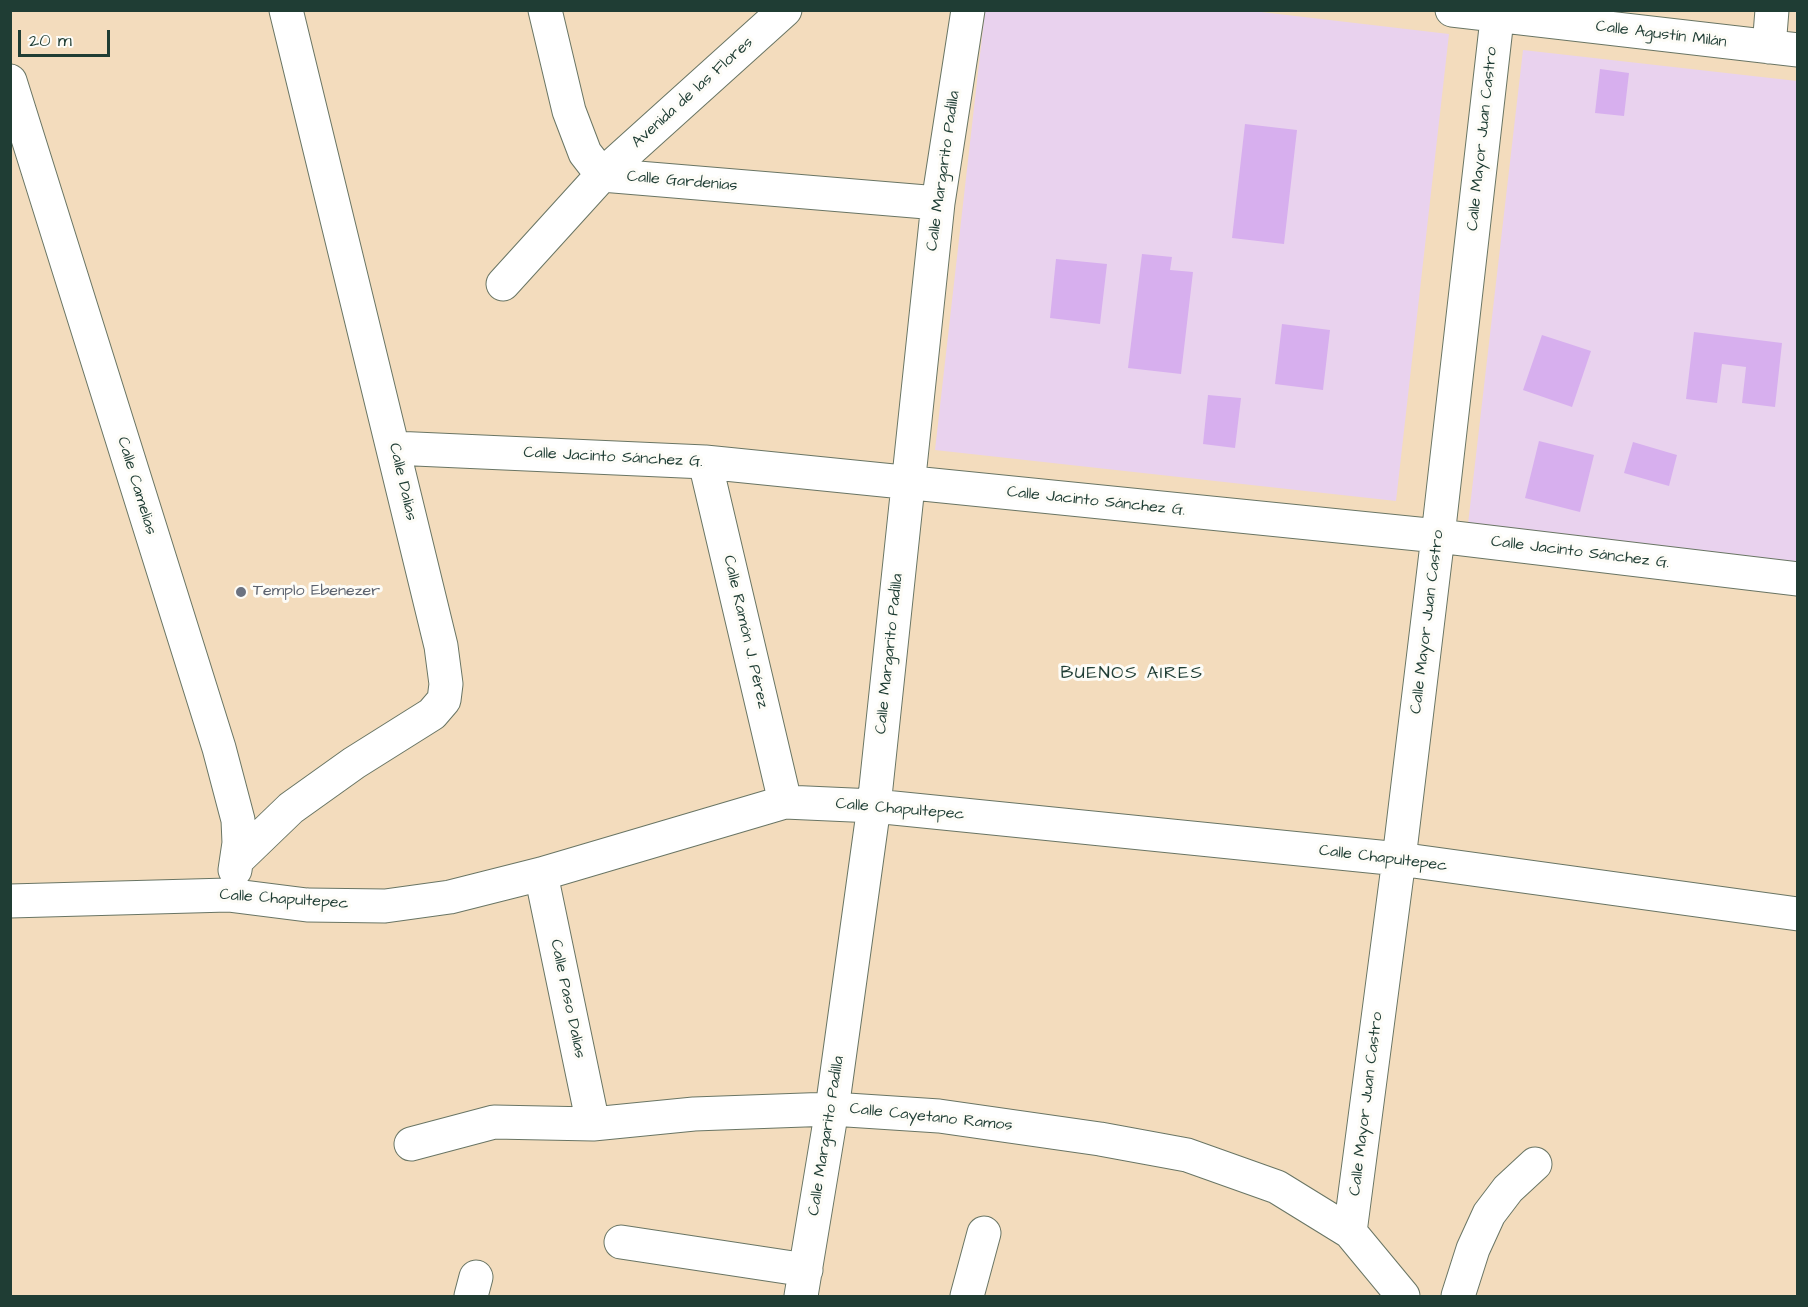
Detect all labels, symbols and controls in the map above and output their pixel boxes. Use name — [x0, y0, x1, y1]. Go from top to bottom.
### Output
street label: Calle Agustín Milán — [1594, 17, 1728, 53]
scale bar — [21, 18, 112, 56]
text: 20 m — [29, 28, 72, 53]
street label: Avenida de las Flores — [628, 33, 758, 153]
street label: Calle Mayor Juan Castro — [1464, 46, 1502, 232]
street label: Calle Margarito Padilla — [923, 90, 965, 252]
street label: Calle Gardenias — [626, 168, 738, 196]
street label: Calle Camelias — [112, 435, 160, 537]
street label: Calle Dalias — [384, 441, 420, 523]
street label: Calle Jacinto Sánchez G. — [523, 444, 703, 472]
street label: Calle Jacinto Sánchez G. — [1006, 483, 1186, 521]
street label: Calle Mayor Juan Castro — [1407, 529, 1449, 715]
street label: Calle Jacinto Sánchez G. — [1490, 533, 1670, 573]
street label: Calle Ramón J. Pérez — [718, 554, 772, 710]
street label: Calle Margarito Padilla — [872, 573, 908, 735]
place label: Templo Ebenezer — [253, 582, 380, 602]
marker: Templo Ebenezer — [234, 585, 248, 599]
district label: BUENOS AIRES — [1061, 663, 1203, 685]
street label: Calle Chapultepec — [835, 795, 965, 825]
street label: Calle Chapultepec — [1318, 842, 1448, 876]
street label: Calle Chapultepec — [219, 886, 349, 914]
street label: Calle Paso Dalias — [545, 938, 589, 1060]
street label: Calle Mayor Juan Castro — [1346, 1011, 1388, 1197]
street label: Calle Margarito Padilla — [805, 1055, 849, 1217]
street label: Calle Cayetano Ramos — [849, 1100, 1013, 1136]

